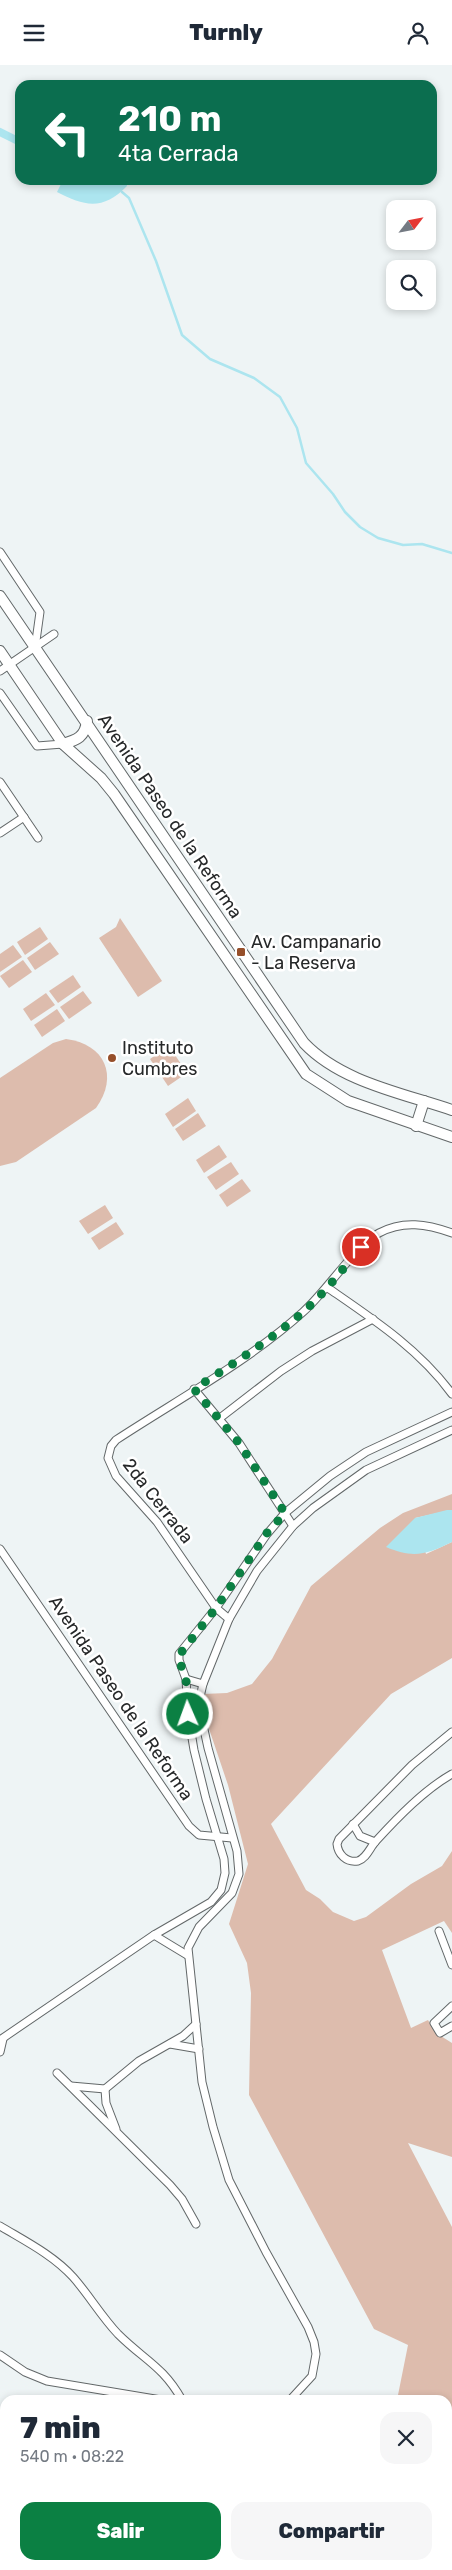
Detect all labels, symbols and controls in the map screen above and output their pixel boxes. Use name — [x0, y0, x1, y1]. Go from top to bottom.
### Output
icon: menu — [20, 19, 48, 47]
text: Turnly — [189, 19, 263, 46]
icon: person — [404, 19, 432, 47]
text: 210 m — [118, 98, 221, 140]
icon: left — [35, 100, 100, 165]
text: 4ta Cerrada — [118, 140, 239, 167]
north arrow — [386, 200, 436, 250]
map controls — [386, 200, 436, 310]
button: search — [386, 260, 436, 310]
street label: Avenida Paseo de la Reforma — [93, 709, 247, 923]
place label: Av. Campanario - La Reserva — [251, 931, 381, 974]
marker: Av. Campanario - La Reserva — [235, 946, 247, 958]
place label: Instituto Cumbres — [122, 1037, 197, 1080]
marker: Instituto Cumbres — [106, 1052, 118, 1064]
pin — [340, 1226, 382, 1268]
icon: arrive — [347, 1233, 375, 1261]
street label: 2da Cerrada — [118, 1454, 198, 1548]
street label: Avenida Paseo de la Reforma — [44, 1591, 198, 1805]
position arrow — [161, 1687, 213, 1739]
text: 7 min — [20, 2410, 101, 2446]
button: close — [380, 2412, 432, 2464]
text: 540 m · 08:22 — [20, 2447, 124, 2466]
button: Salir — [20, 2502, 221, 2560]
button: Compartir — [231, 2502, 432, 2560]

